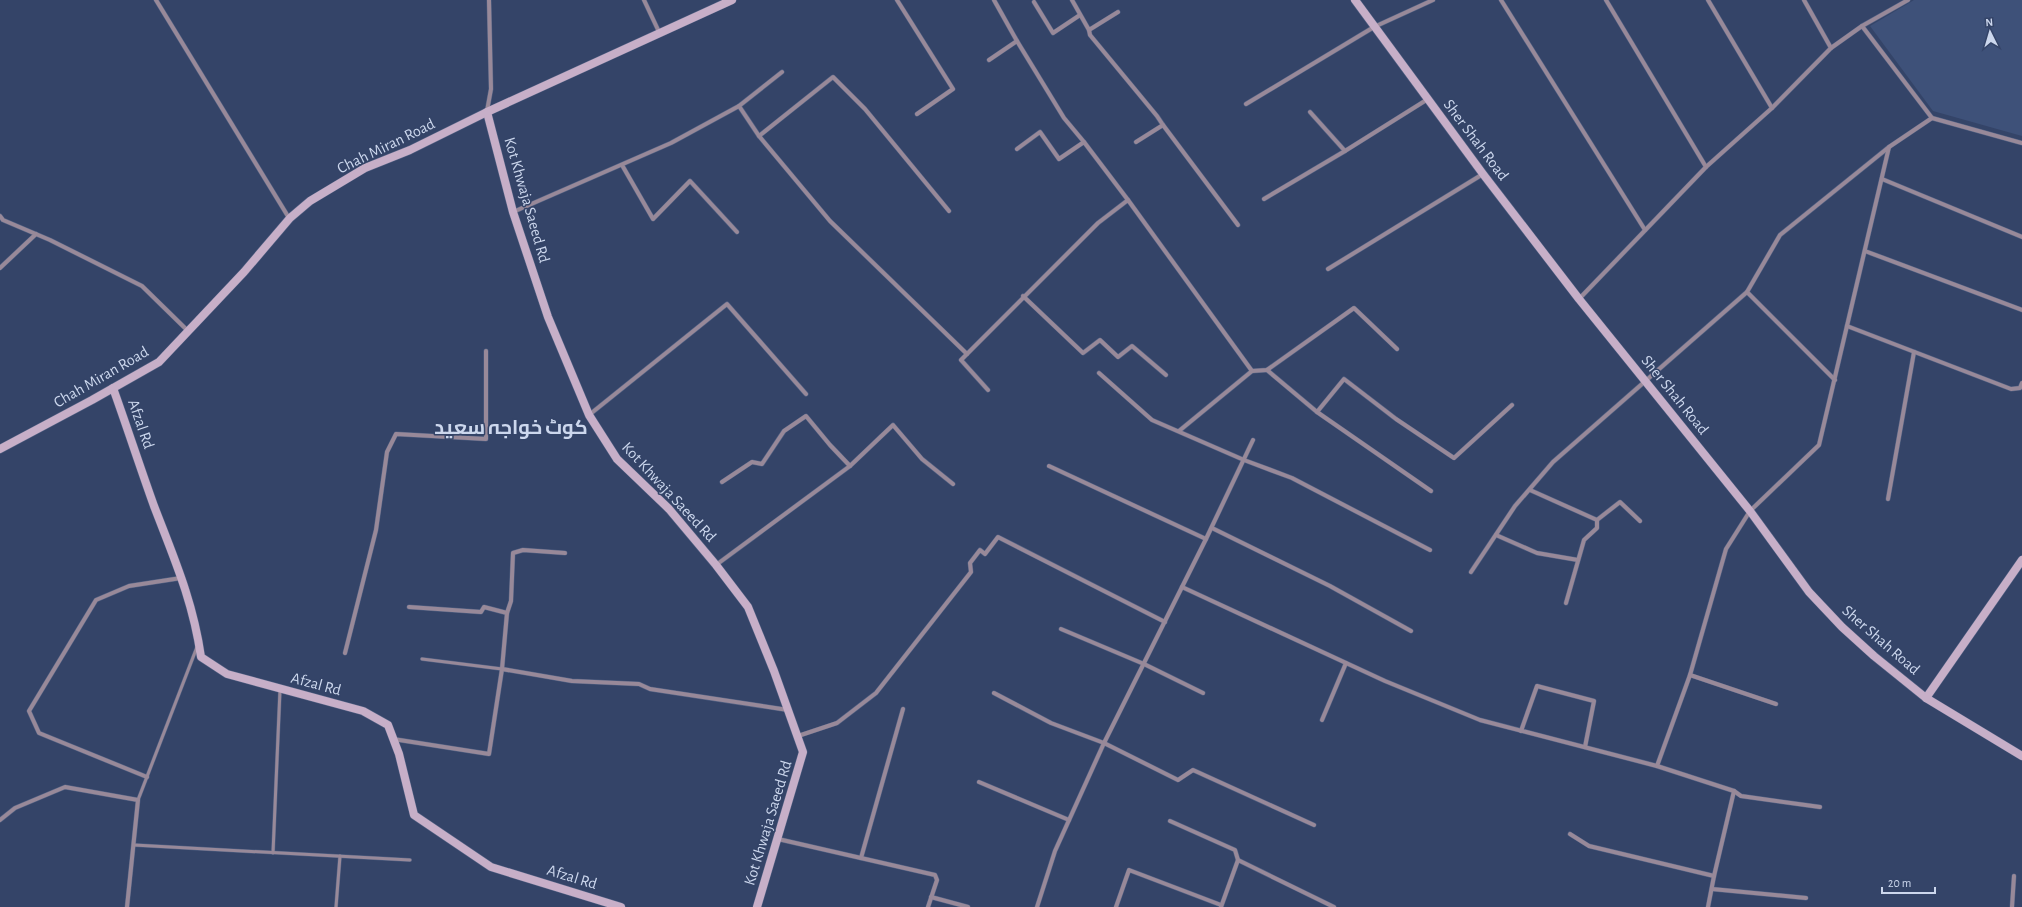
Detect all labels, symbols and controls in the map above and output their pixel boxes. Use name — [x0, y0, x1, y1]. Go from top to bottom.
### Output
north arrow — [1970, 12, 2010, 52]
text: N — [1985, 17, 1993, 28]
street label: Sher Shah Road — [1440, 97, 1512, 183]
street label: Chah Miran Road — [335, 115, 437, 177]
street label: Kot Khwaja Saeed Rd — [500, 135, 553, 265]
street label: Chah Miran Road — [51, 343, 151, 411]
street label: Sher Shah Road — [1638, 352, 1712, 438]
street label: Afzal Rd — [125, 397, 157, 451]
district label: کوٹ خواجہ سعید — [434, 418, 588, 439]
street label: Kot Khwaja Saeed Rd — [618, 439, 719, 546]
street label: Sher Shah Road — [1839, 602, 1923, 678]
street label: Afzal Rd — [289, 670, 343, 698]
street label: Kot Khwaja Saeed Rd — [741, 759, 796, 888]
street label: Afzal Rd — [545, 862, 599, 892]
scale bar — [1882, 869, 1935, 895]
text: 20 m — [1888, 877, 1911, 889]

